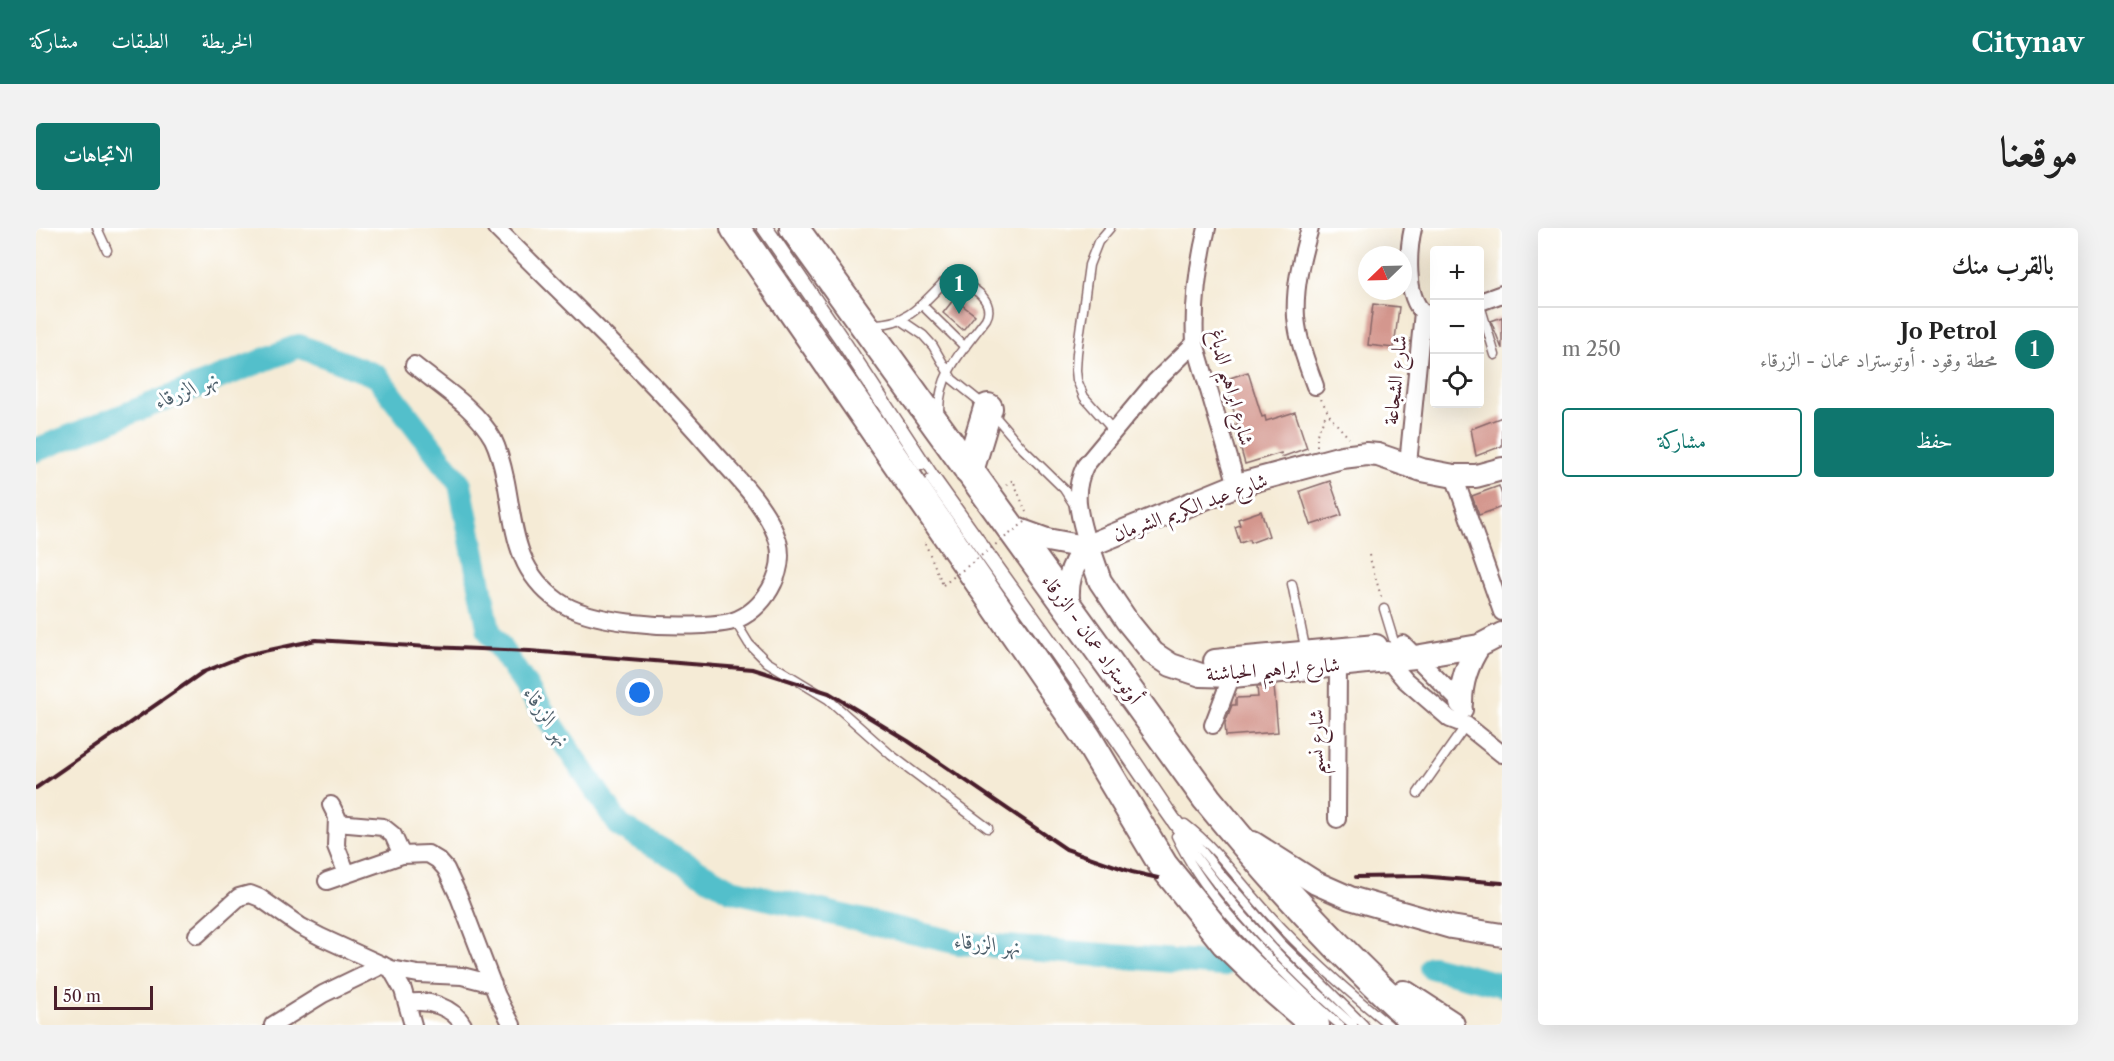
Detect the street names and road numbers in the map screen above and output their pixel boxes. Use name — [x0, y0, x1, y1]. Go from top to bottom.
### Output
street label: شارع ابراهيم الدباغ — [1197, 326, 1259, 450]
street label: شارع الشجاعة — [1378, 334, 1418, 427]
street label: شارع عبد الكريم الشرمان — [1109, 468, 1273, 552]
street label: أوتوستراد عمان - الزرقاء — [1036, 568, 1149, 710]
street label: شارع ابراهيم الحباشنة — [1205, 652, 1341, 694]
street label: شارع نسيم — [1304, 709, 1336, 775]

